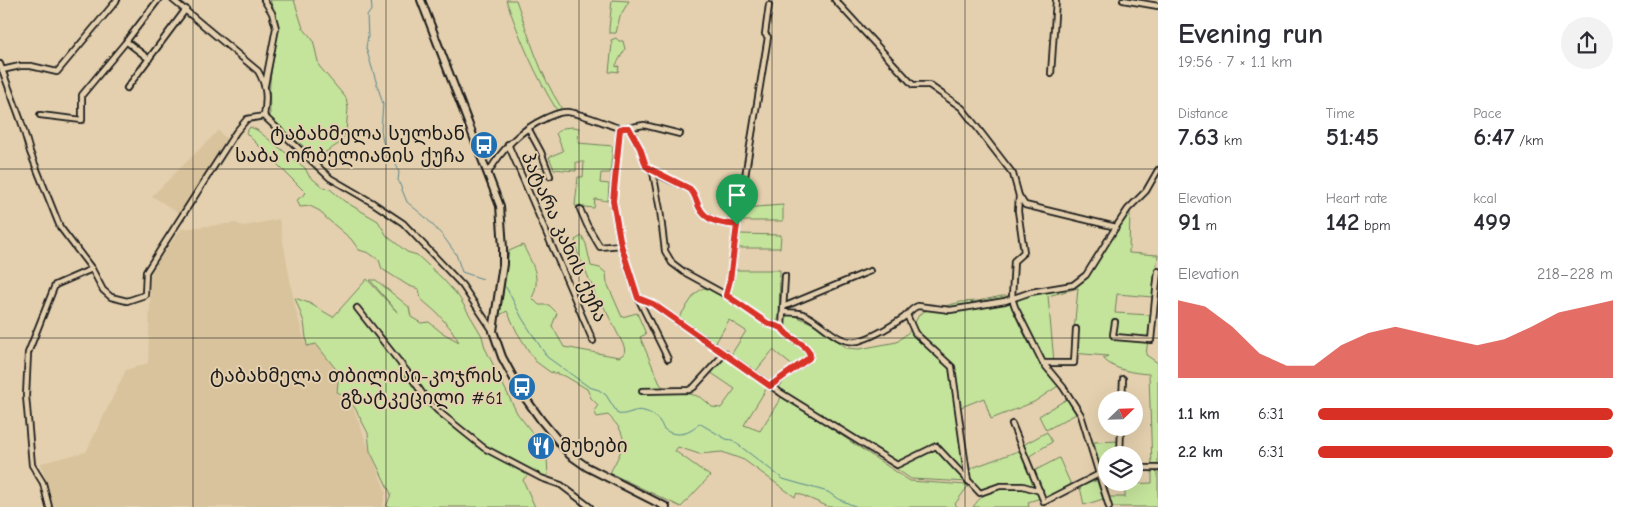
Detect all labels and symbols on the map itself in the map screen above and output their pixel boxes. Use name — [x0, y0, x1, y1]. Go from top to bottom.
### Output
place label: ტაბახმელა სულხან საბა ორბელიანის ქუჩა — [235, 123, 465, 168]
bus stop icon: ტაბახმელა სულხან საბა ორბელიანის ქუჩა — [469, 130, 499, 160]
street label: პატარა კახის ქუჩა — [516, 148, 612, 326]
pin — [716, 174, 758, 225]
place label: ტაბახმელა თბილისი-კოჯრის გზატკეცილი #61 — [210, 365, 503, 410]
bus stop icon: ტაბახმელა თბილისი-კოჯრის გზატკეცილი #61 — [507, 372, 537, 402]
north arrow — [1098, 391, 1142, 436]
restaurant icon: მუხები — [526, 431, 556, 461]
place label: მუხები — [560, 435, 628, 457]

